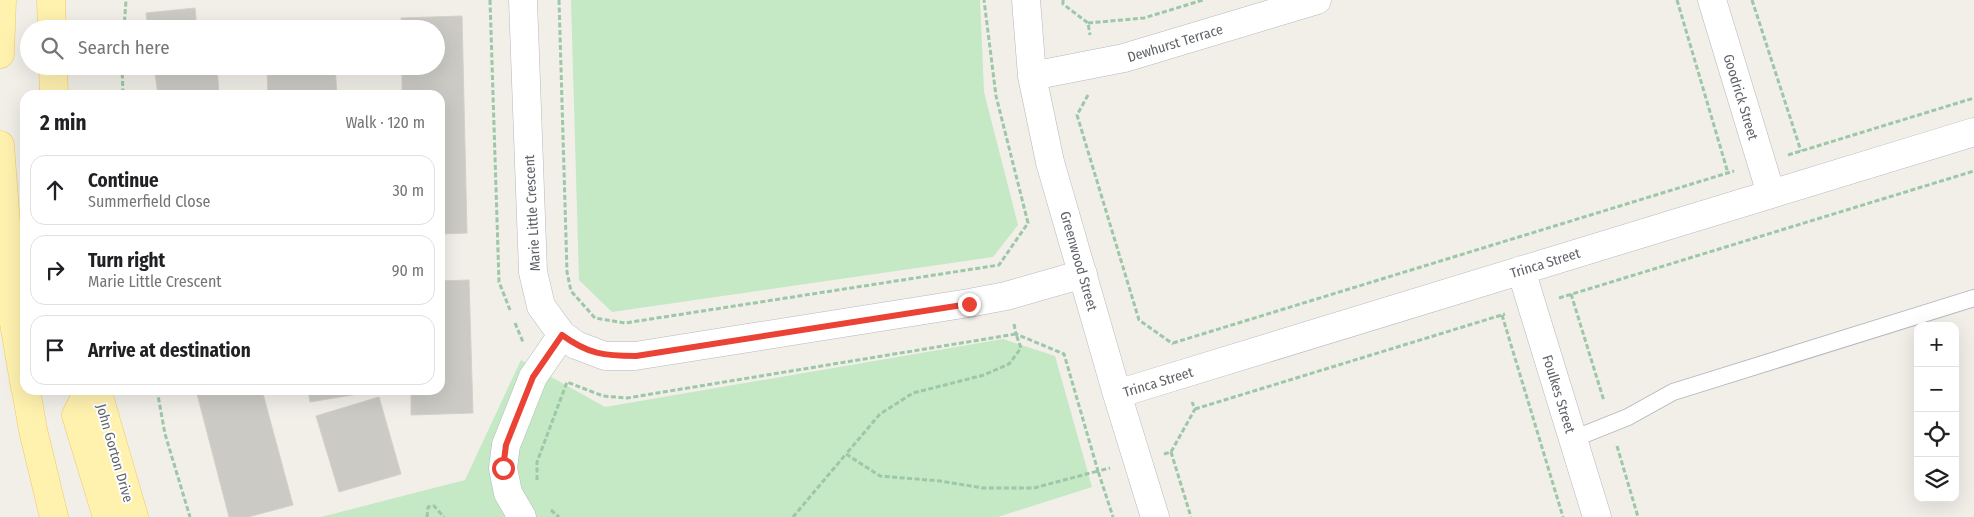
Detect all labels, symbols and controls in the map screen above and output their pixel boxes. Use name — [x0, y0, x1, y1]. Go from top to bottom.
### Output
search box — [20, 20, 445, 75]
street label: Dewhurst Terrace — [1125, 21, 1225, 66]
icon: search — [38, 34, 66, 62]
text: Search here — [78, 36, 170, 59]
street label: Goodrick Street — [1719, 52, 1762, 143]
text: 2 min — [40, 110, 87, 136]
text: Walk · 120 m — [346, 113, 425, 132]
street label: Marie Little Crescent — [521, 154, 544, 272]
text: Continue — [88, 169, 159, 192]
icon: ahead — [41, 176, 69, 204]
text: 30 m — [392, 181, 424, 200]
text: Summerfield Close — [88, 192, 210, 211]
street label: Greenwood Street — [1056, 209, 1101, 313]
street label: Trinca Street — [1508, 245, 1583, 282]
text: Turn right — [88, 249, 165, 272]
icon: right — [41, 256, 69, 284]
text: 90 m — [392, 261, 424, 280]
text: Marie Little Crescent — [88, 272, 222, 291]
route end — [958, 293, 981, 316]
map controls — [1914, 322, 1959, 502]
button: + — [1914, 322, 1959, 367]
icon: arrive — [41, 336, 69, 364]
text: Arrive at destination — [88, 339, 251, 362]
street label: Foulkes Street — [1539, 353, 1579, 436]
street label: Trinca Street — [1121, 364, 1196, 401]
button: − — [1914, 367, 1959, 412]
street label: John Gorton Drive — [92, 402, 137, 504]
button: locate — [1914, 412, 1959, 457]
route start — [492, 457, 515, 480]
button: layers — [1914, 457, 1959, 502]

